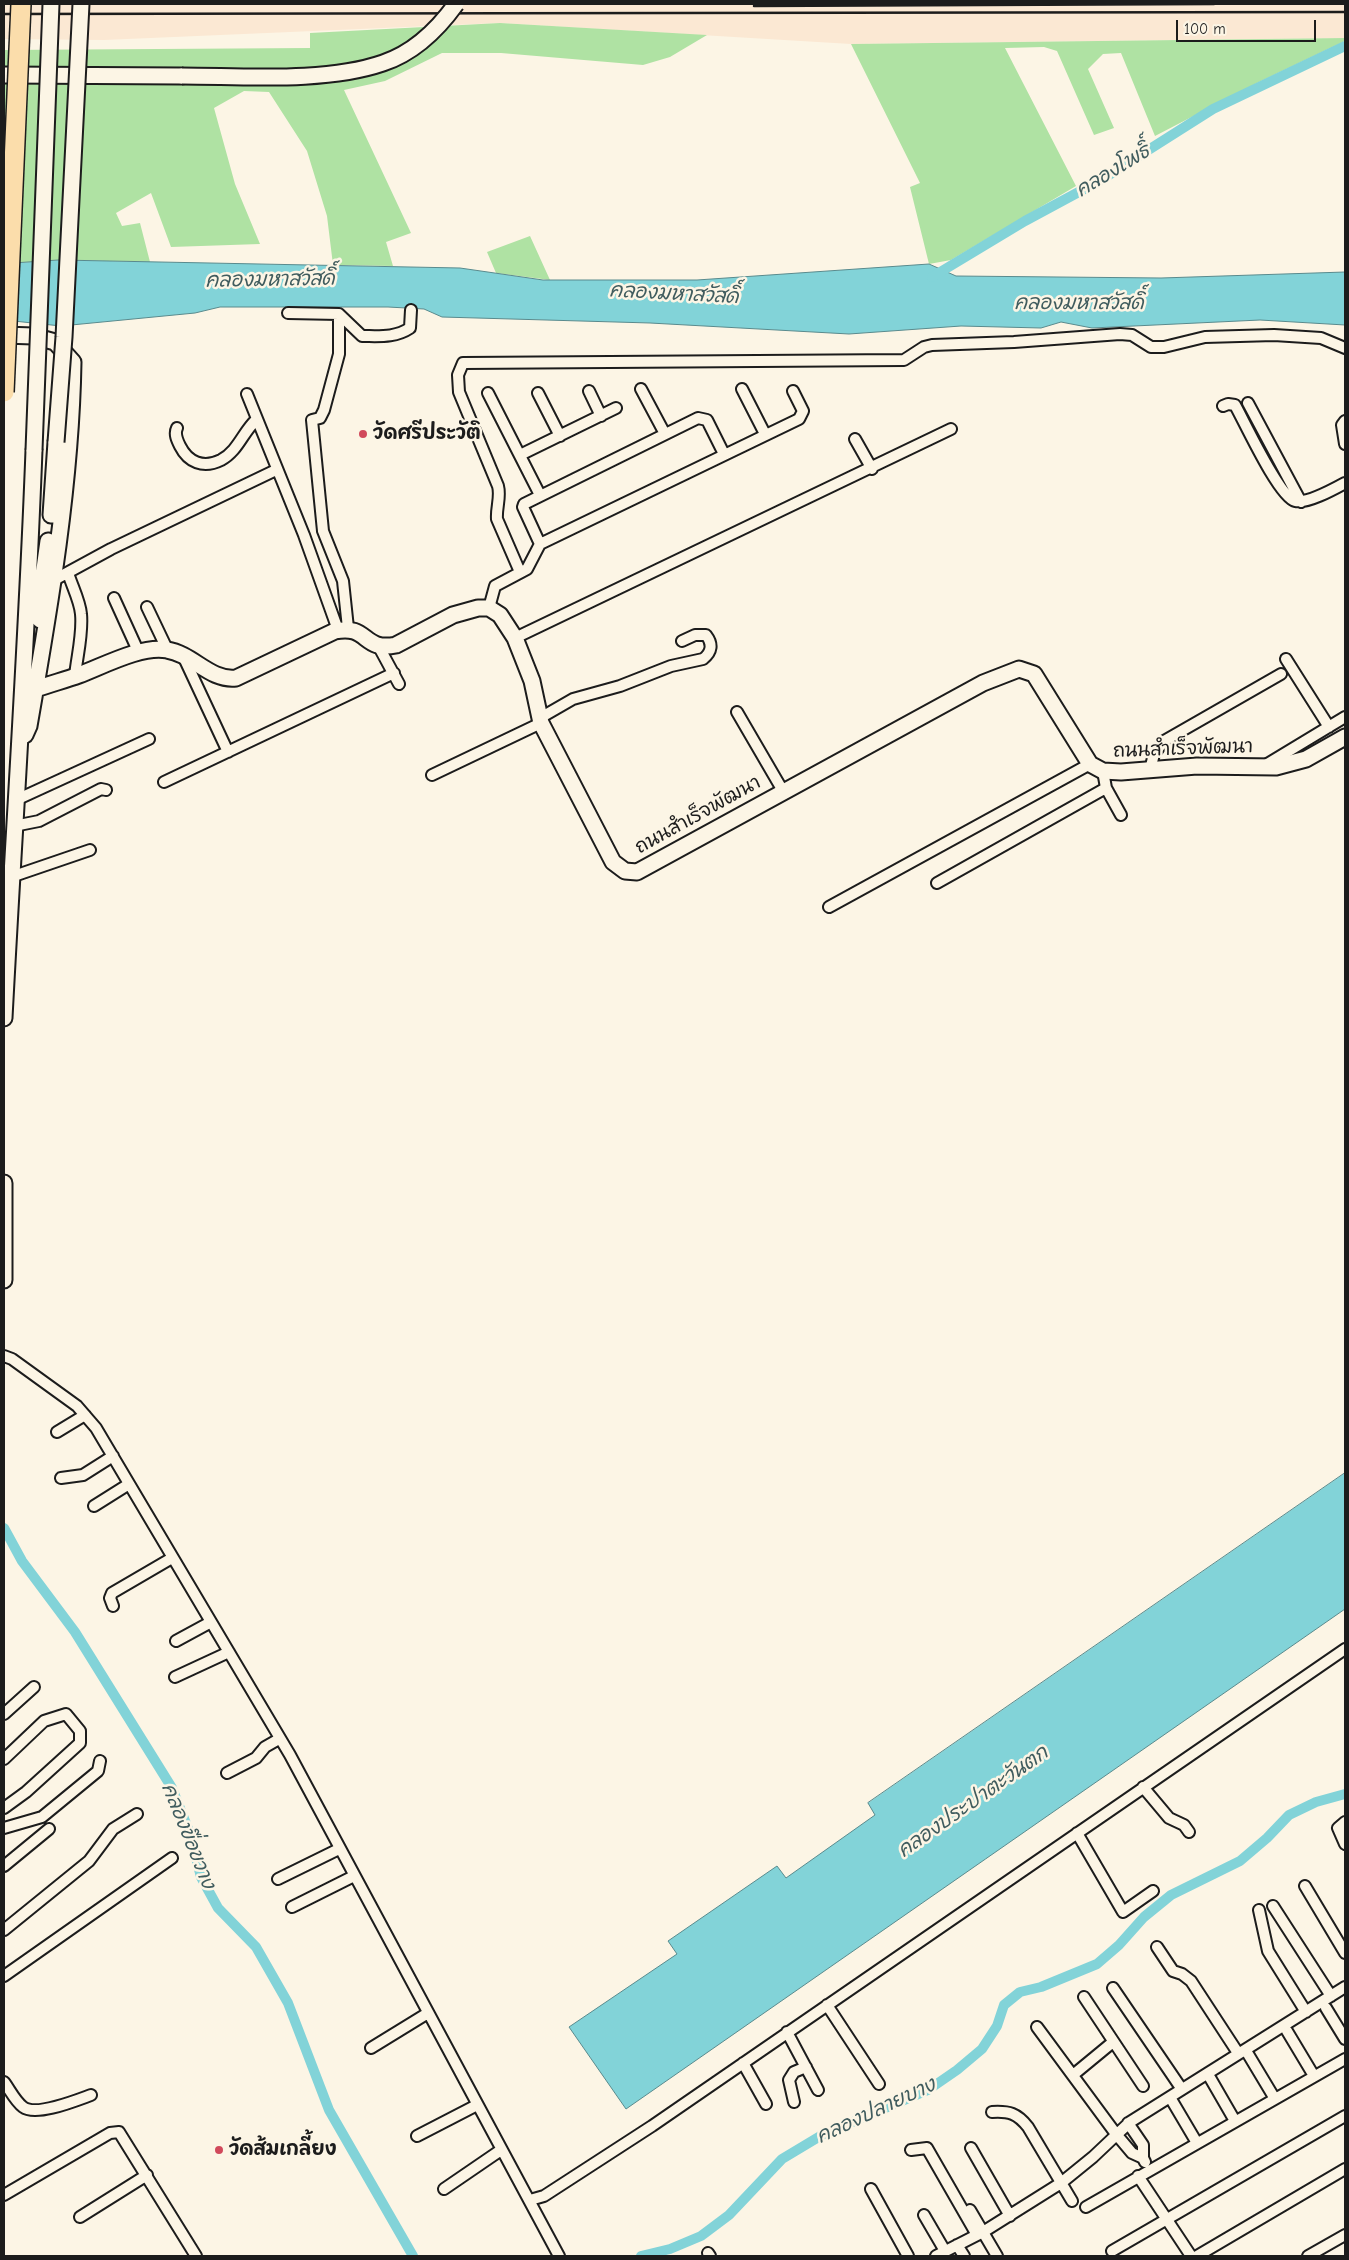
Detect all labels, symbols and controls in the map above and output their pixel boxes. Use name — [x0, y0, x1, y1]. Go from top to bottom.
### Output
scale bar — [1179, 10, 1319, 42]
text: 100 m — [1184, 20, 1226, 38]
water label: คลองโพธิ์ — [1071, 139, 1155, 203]
water label: คลองมหาสวัสดิ์ — [205, 267, 335, 293]
water label: คลองมหาสวัสดิ์ — [609, 279, 739, 309]
water label: คลองมหาสวัสดิ์ — [1014, 291, 1144, 315]
place label: วัดศรีประวัติ — [373, 423, 481, 445]
marker: วัดศรีประวัติ — [357, 428, 369, 440]
street label: ถนนสำเร็จพัฒนา — [1113, 735, 1253, 763]
street label: ถนนสำเร็จพัฒนา — [631, 771, 765, 859]
water label: คลองประปาตะวันตก — [893, 1741, 1053, 1863]
water label: คลองขื่อขวาง — [156, 1780, 220, 1892]
water label: คลองปลายบาง — [813, 2073, 939, 2149]
place label: วัดส้มเกลี้ยง — [229, 2139, 337, 2161]
marker: วัดส้มเกลี้ยง — [213, 2144, 225, 2156]

